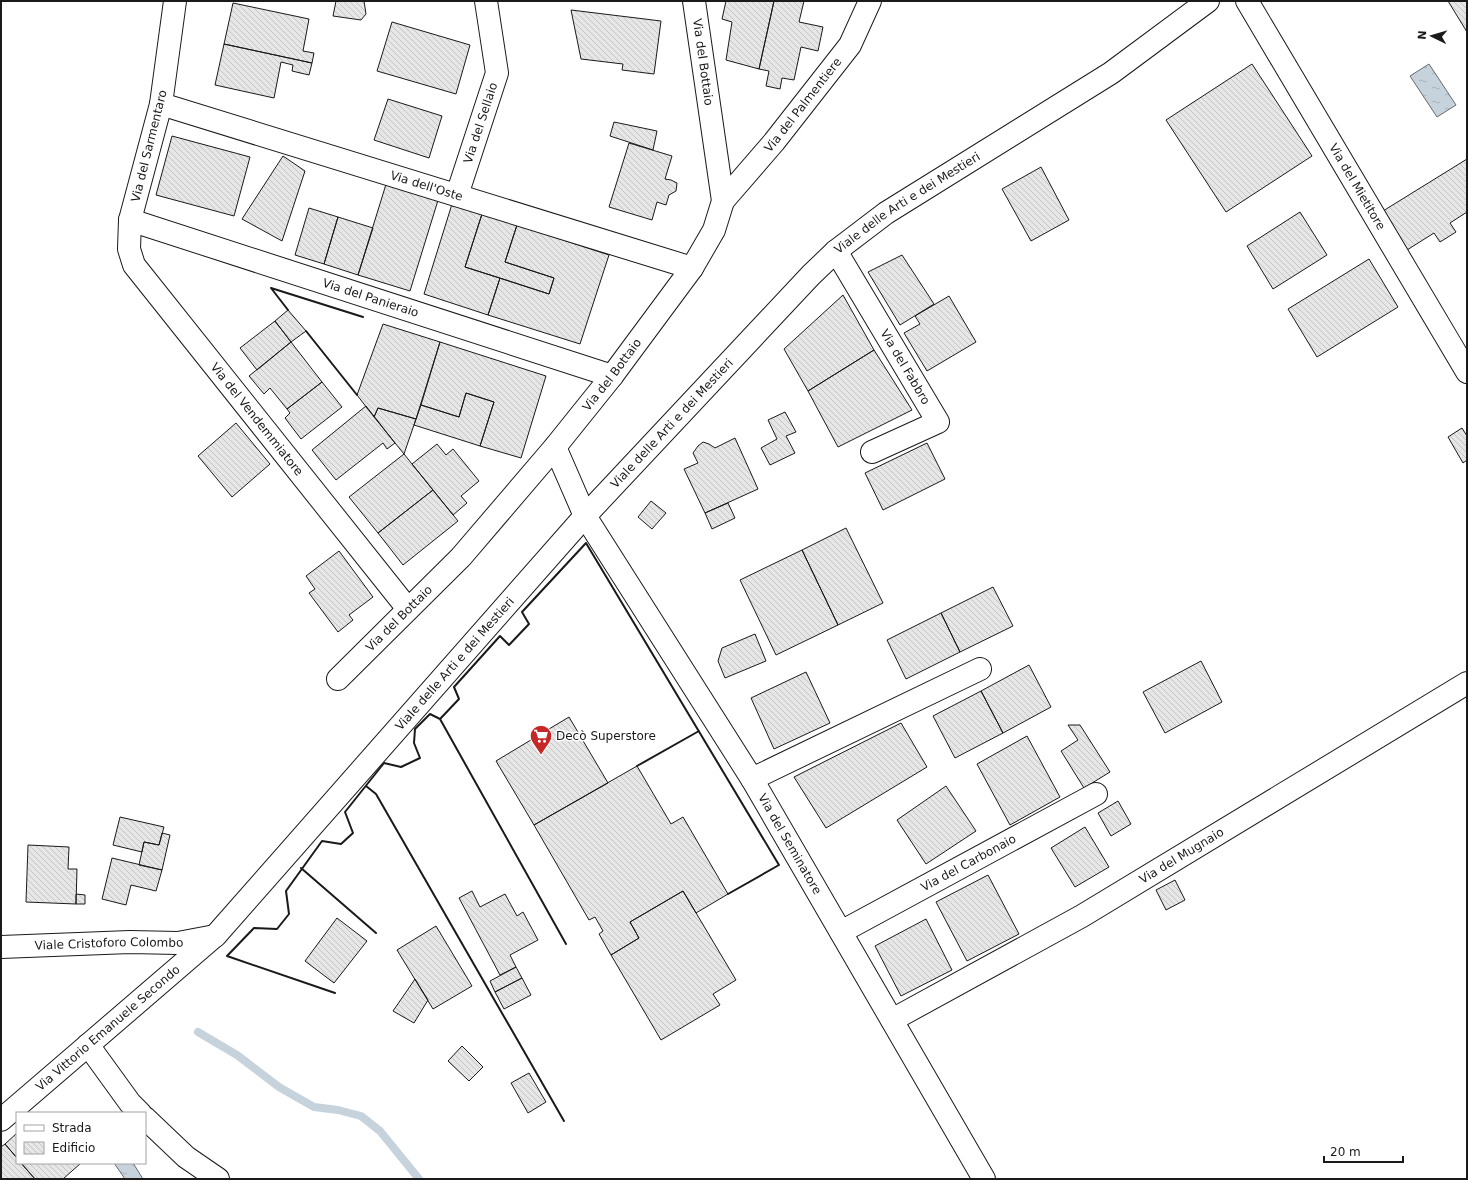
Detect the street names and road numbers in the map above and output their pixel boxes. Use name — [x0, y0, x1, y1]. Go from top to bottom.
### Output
street label: Via del Bottaio — [690, 18, 716, 106]
street label: Via del Palmentiere — [761, 55, 844, 155]
street label: Via del Sellaio — [461, 80, 500, 165]
street label: Via del Sarmentaro — [128, 88, 170, 204]
street label: Via del Mietitore — [1326, 141, 1388, 232]
street label: Viale delle Arti e dei Mestieri — [832, 149, 983, 257]
street label: Via dell'Oste — [389, 168, 465, 204]
street label: Via del Panieraio — [321, 276, 420, 320]
street label: Via del Fabbro — [877, 327, 933, 407]
street label: Via del Bottaio — [580, 336, 644, 414]
street label: Viale delle Arti e dei Mestieri — [608, 356, 736, 491]
street label: Via del Vendemmiatore — [208, 360, 306, 478]
street label: Via del Bottaio — [363, 583, 435, 654]
street label: Viale delle Arti e dei Mestieri — [393, 595, 517, 733]
street label: Via del Seminatore — [755, 791, 824, 897]
street label: Via del Mugnaio — [1137, 825, 1226, 887]
street label: Via del Carbonaio — [919, 832, 1018, 894]
street label: Viale Cristoforo Colombo — [34, 935, 184, 953]
street label: Via Vittorio Emanuele Secondo — [33, 962, 183, 1094]

